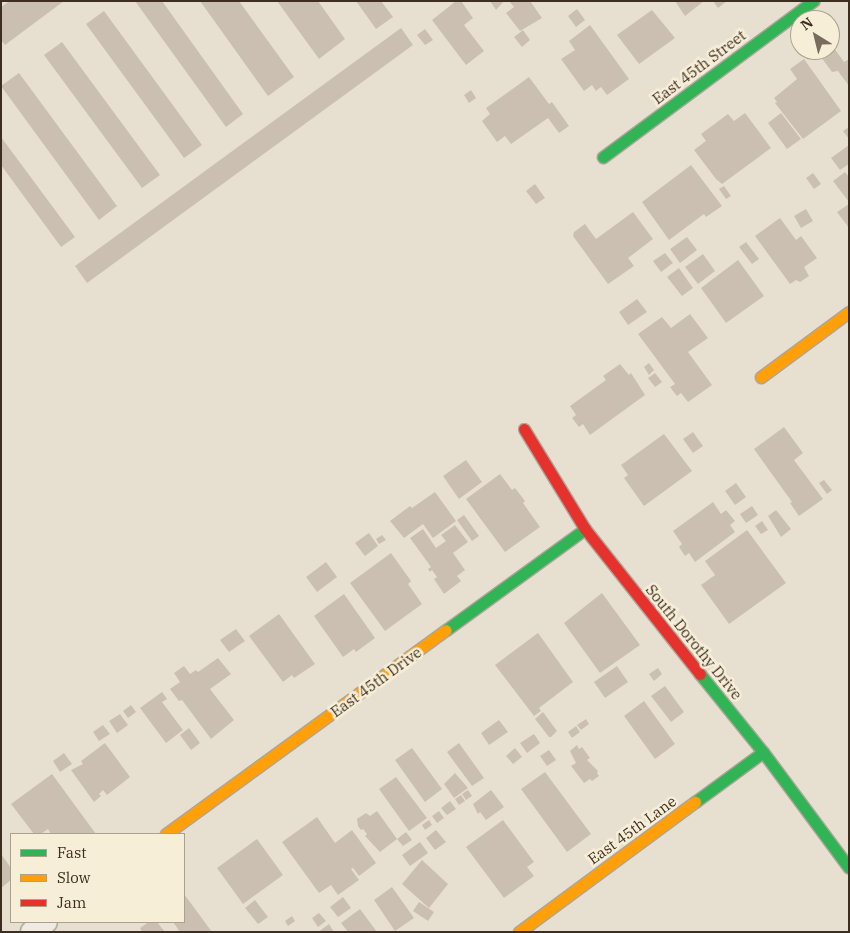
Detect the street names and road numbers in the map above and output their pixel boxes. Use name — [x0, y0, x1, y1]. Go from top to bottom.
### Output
street label: East 45th Street — [649, 26, 749, 108]
street label: South Dorothy Drive — [642, 581, 746, 703]
street label: East 45th Drive — [327, 643, 425, 721]
street label: East 45th Lane — [584, 792, 680, 868]

